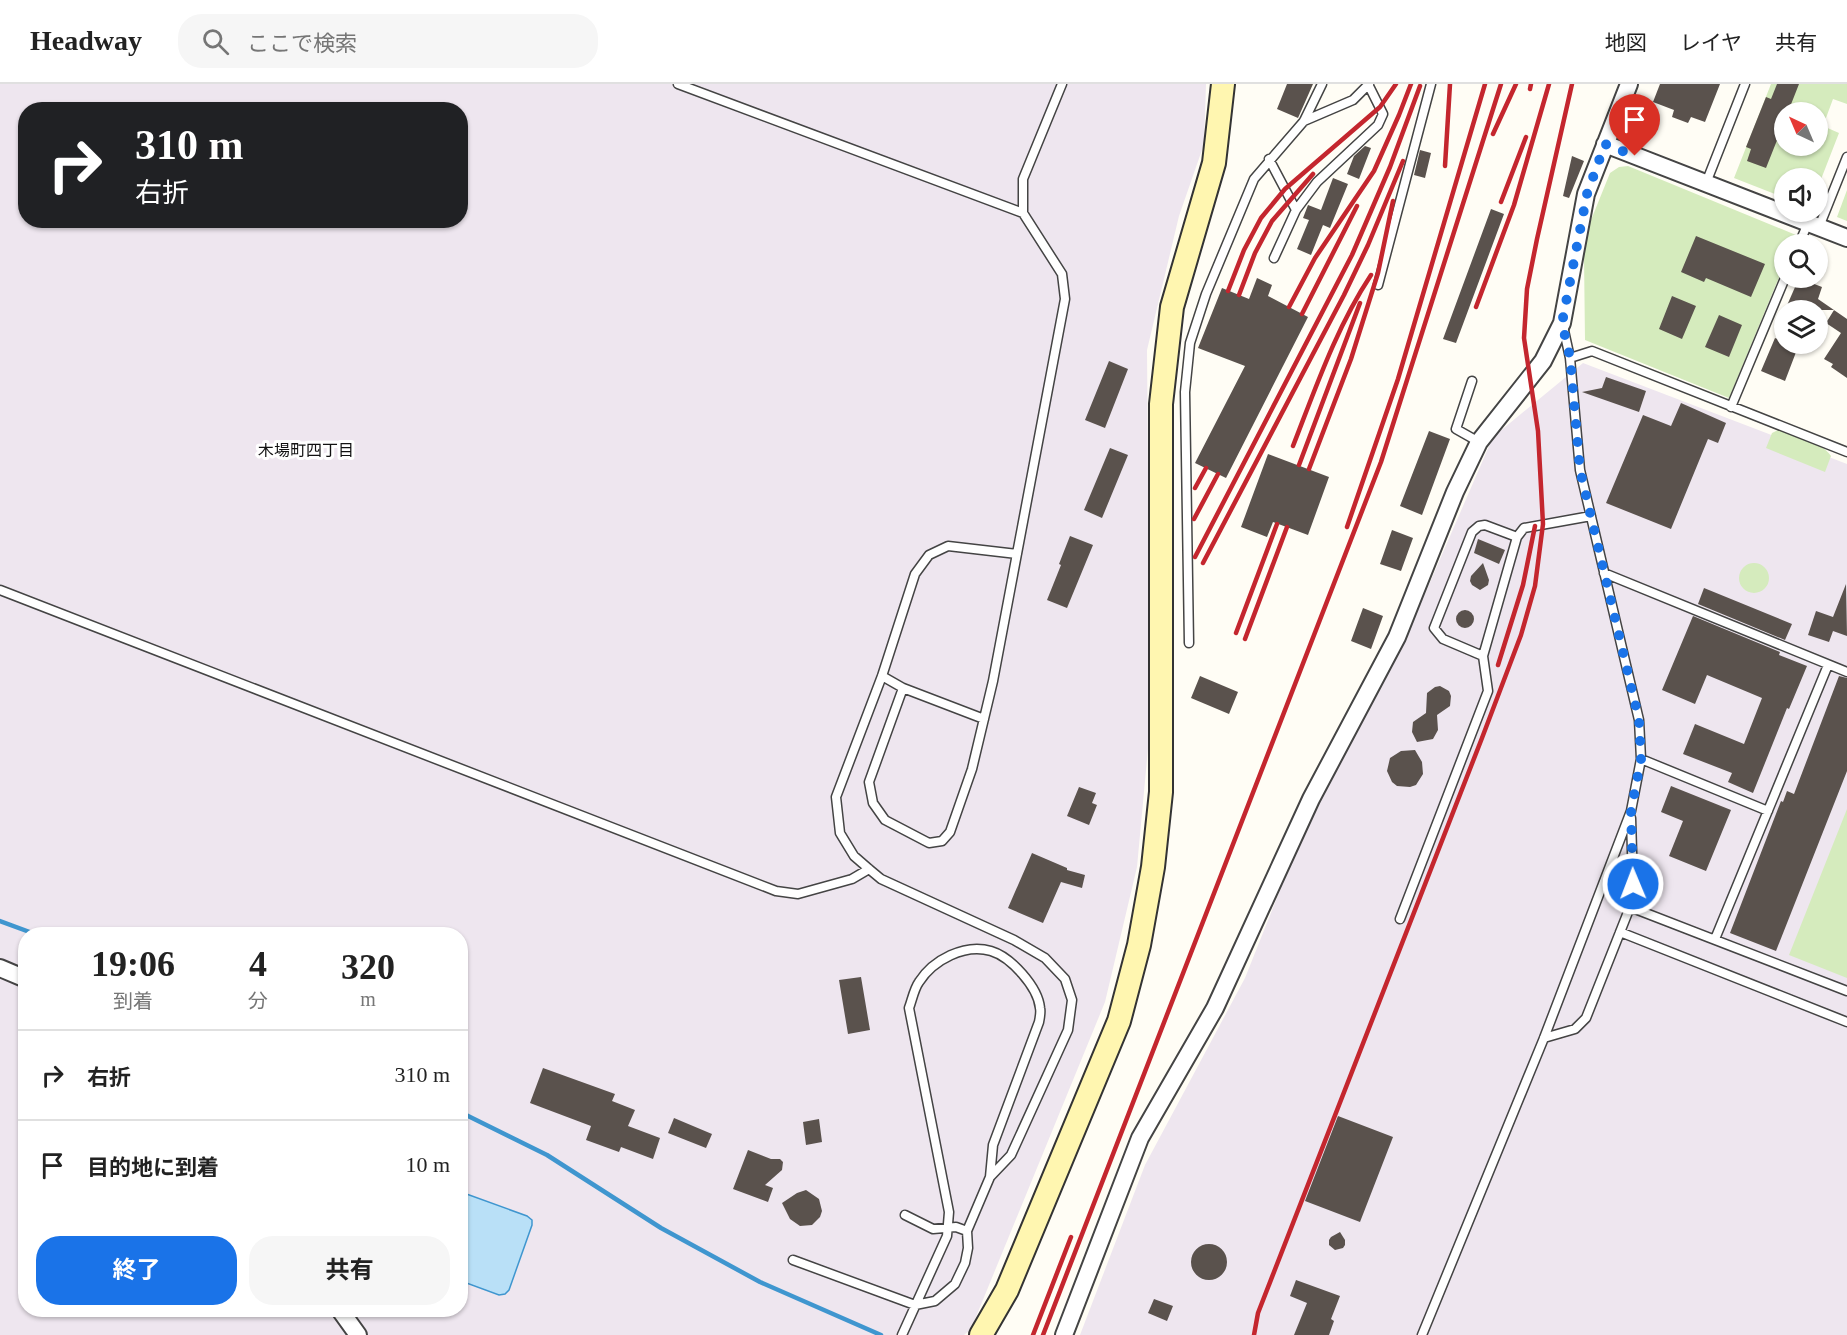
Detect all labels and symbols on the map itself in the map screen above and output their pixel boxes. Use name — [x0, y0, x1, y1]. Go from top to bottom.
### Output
pin — [1609, 94, 1660, 156]
north arrow — [1774, 102, 1828, 156]
district label: 木場町四丁目 — [258, 442, 354, 459]
position arrow — [1601, 852, 1665, 916]

